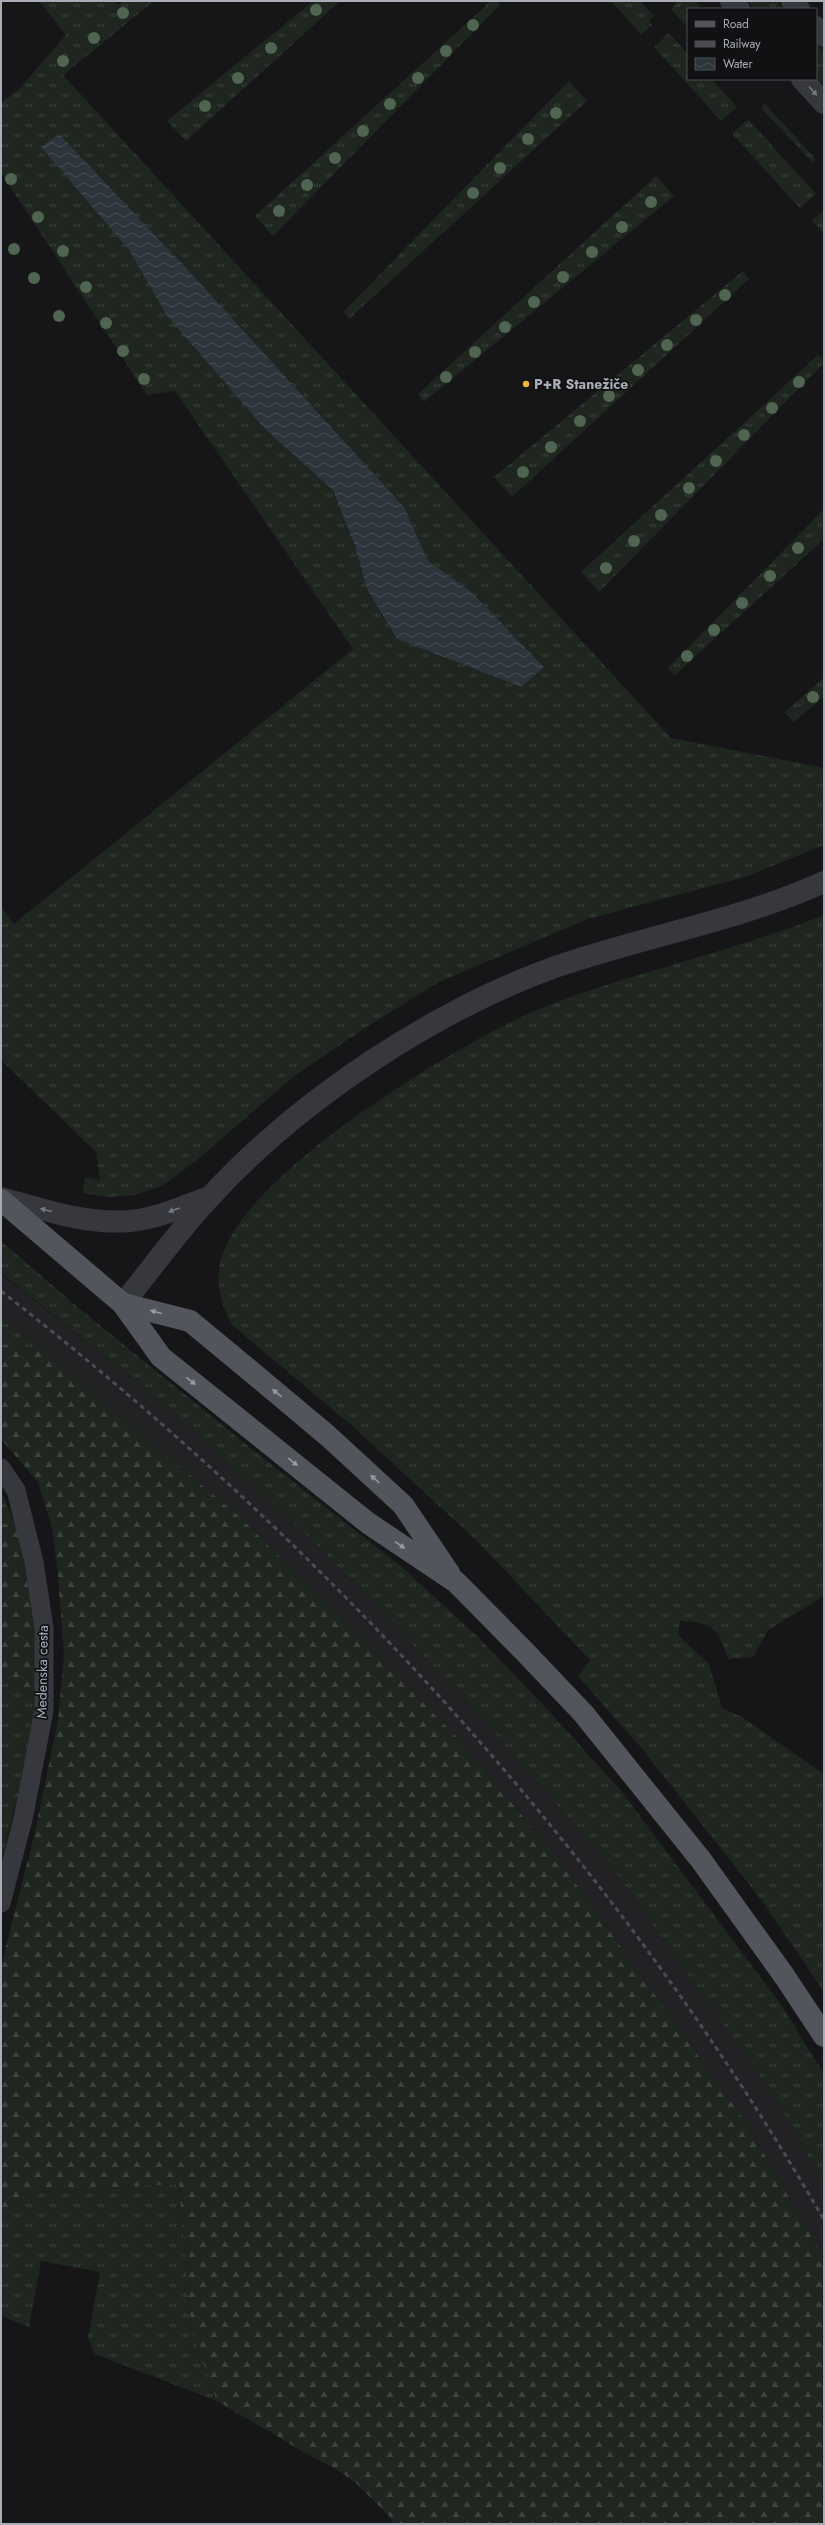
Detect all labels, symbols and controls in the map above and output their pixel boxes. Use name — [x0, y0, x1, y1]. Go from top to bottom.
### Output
legend — [687, 8, 817, 80]
text: Road — [723, 15, 749, 33]
text: Railway — [723, 35, 761, 53]
text: Water — [723, 55, 754, 73]
one-way arrow — [808, 86, 818, 96]
place label: P+R Stanežiče — [534, 374, 628, 394]
marker: P+R Stanežiče — [521, 379, 531, 389]
one-way arrow — [40, 1206, 52, 1212]
one-way arrow — [167, 1207, 179, 1213]
one-way arrow — [150, 1309, 162, 1315]
one-way arrow — [186, 1376, 197, 1385]
one-way arrow — [272, 1389, 282, 1398]
one-way arrow — [288, 1457, 298, 1466]
one-way arrow — [369, 1474, 380, 1483]
one-way arrow — [395, 1541, 405, 1549]
street label: Medenska cesta — [31, 1625, 53, 1719]

